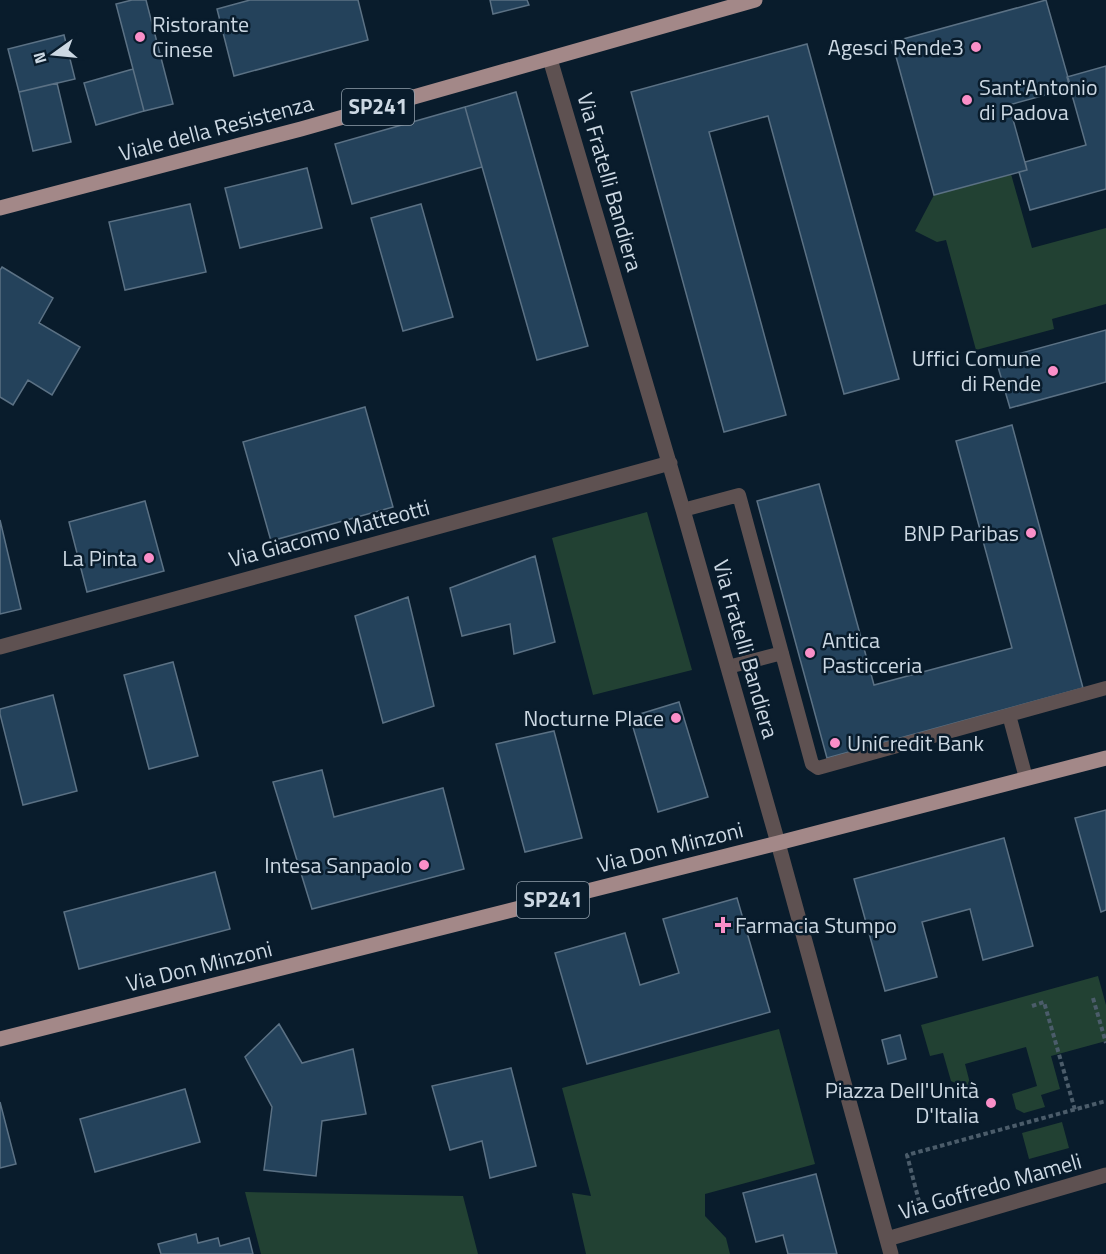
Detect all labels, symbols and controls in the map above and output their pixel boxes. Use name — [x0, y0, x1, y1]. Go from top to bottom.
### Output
place label: Ristorante Cinese — [152, 7, 249, 66]
north arrow — [24, 24, 84, 84]
marker: Ristorante Cinese — [133, 30, 147, 44]
place label: Agesci Rende3 — [828, 30, 964, 64]
marker: Agesci Rende3 — [969, 40, 983, 54]
text: N — [26, 49, 53, 66]
place label: Sant'Antonio di Padova — [979, 70, 1098, 129]
street label: Viale della Resistenza — [115, 86, 317, 170]
road number: SP241 — [342, 89, 414, 125]
street label: Via Fratelli Bandiera — [568, 89, 652, 275]
marker: Sant'Antonio di Padova — [960, 93, 974, 107]
place label: Uffici Comune di Rende — [912, 341, 1041, 400]
marker: Uffici Comune di Rende — [1046, 364, 1060, 378]
street label: Via Giacomo Matteotti — [225, 490, 433, 576]
place label: BNP Paribas — [903, 516, 1019, 550]
marker: BNP Paribas — [1024, 526, 1038, 540]
place label: La Pinta — [62, 541, 137, 575]
marker: La Pinta — [142, 551, 156, 565]
street label: Via Fratelli Bandiera — [704, 556, 788, 742]
place label: Antica Pasticceria — [822, 623, 922, 682]
marker: Antica Pasticceria — [803, 646, 817, 660]
place label: Nocturne Place — [524, 701, 664, 735]
marker: Nocturne Place — [669, 711, 683, 725]
place label: UniCredit Bank — [847, 726, 985, 760]
marker: UniCredit Bank — [828, 736, 842, 750]
street label: Via Don Minzoni — [593, 812, 747, 882]
place label: Intesa Sanpaolo — [264, 848, 412, 882]
marker: Intesa Sanpaolo — [417, 858, 431, 872]
road number: SP241 — [517, 882, 589, 918]
place label: Farmacia Stumpo — [735, 908, 897, 942]
marker: Farmacia Stumpo — [716, 918, 730, 932]
street label: Via Don Minzoni — [122, 931, 276, 1001]
place label: Piazza Dell'Unità D'Italia — [825, 1073, 979, 1132]
marker: Piazza Dell'Unità D'Italia — [984, 1096, 998, 1110]
street label: Via Goffredo Mameli — [895, 1144, 1085, 1228]

